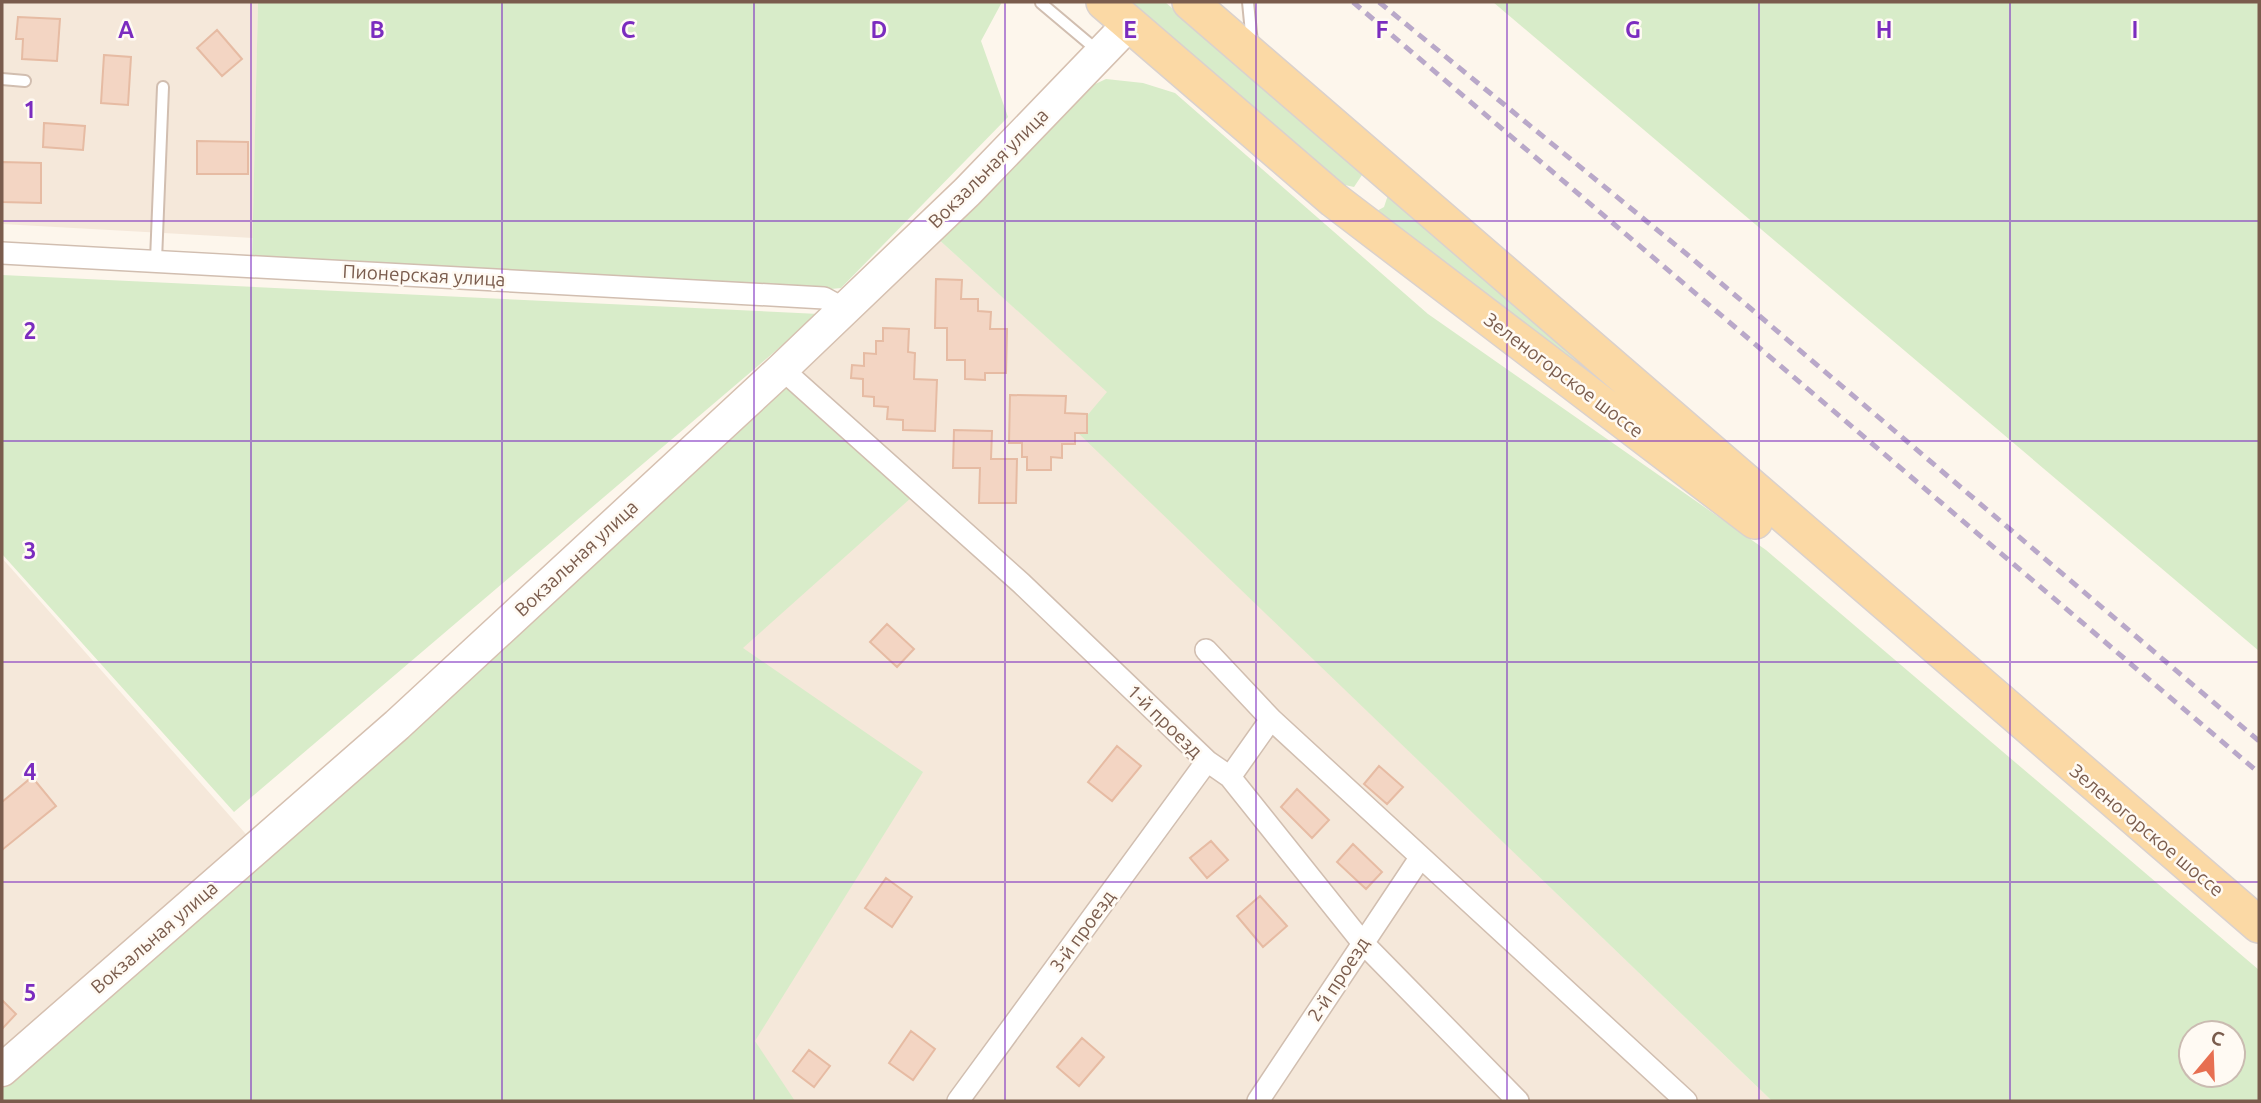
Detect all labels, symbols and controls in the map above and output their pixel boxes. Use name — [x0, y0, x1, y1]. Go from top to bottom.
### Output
text: A — [118, 17, 134, 42]
text: B — [369, 17, 385, 42]
text: C — [621, 17, 636, 42]
text: D — [871, 17, 887, 42]
text: E — [1123, 17, 1137, 42]
text: F — [1376, 17, 1389, 42]
text: G — [1625, 17, 1641, 42]
text: H — [1876, 17, 1892, 42]
text: I — [2132, 17, 2138, 42]
text: 1 — [24, 97, 36, 122]
street label: Вокзальная улица — [924, 104, 1052, 232]
street label: Пионерская улица — [342, 260, 506, 290]
street label: Зеленогорское шоссе — [1480, 308, 1648, 442]
text: 2 — [24, 318, 36, 343]
street label: Вокзальная улица — [510, 495, 642, 621]
text: 3 — [24, 538, 36, 563]
street label: 1-й проезд — [1123, 680, 1207, 762]
text: 4 — [24, 759, 37, 784]
street label: Зеленогорское шоссе — [2066, 759, 2228, 901]
street label: Вокзальная улица — [86, 876, 222, 998]
street label: 3-й проезд — [1045, 886, 1119, 976]
street label: 2-й проезд — [1303, 933, 1373, 1025]
text: 5 — [24, 980, 36, 1005]
north arrow — [2177, 1019, 2247, 1089]
text: С — [2208, 1026, 2227, 1050]

